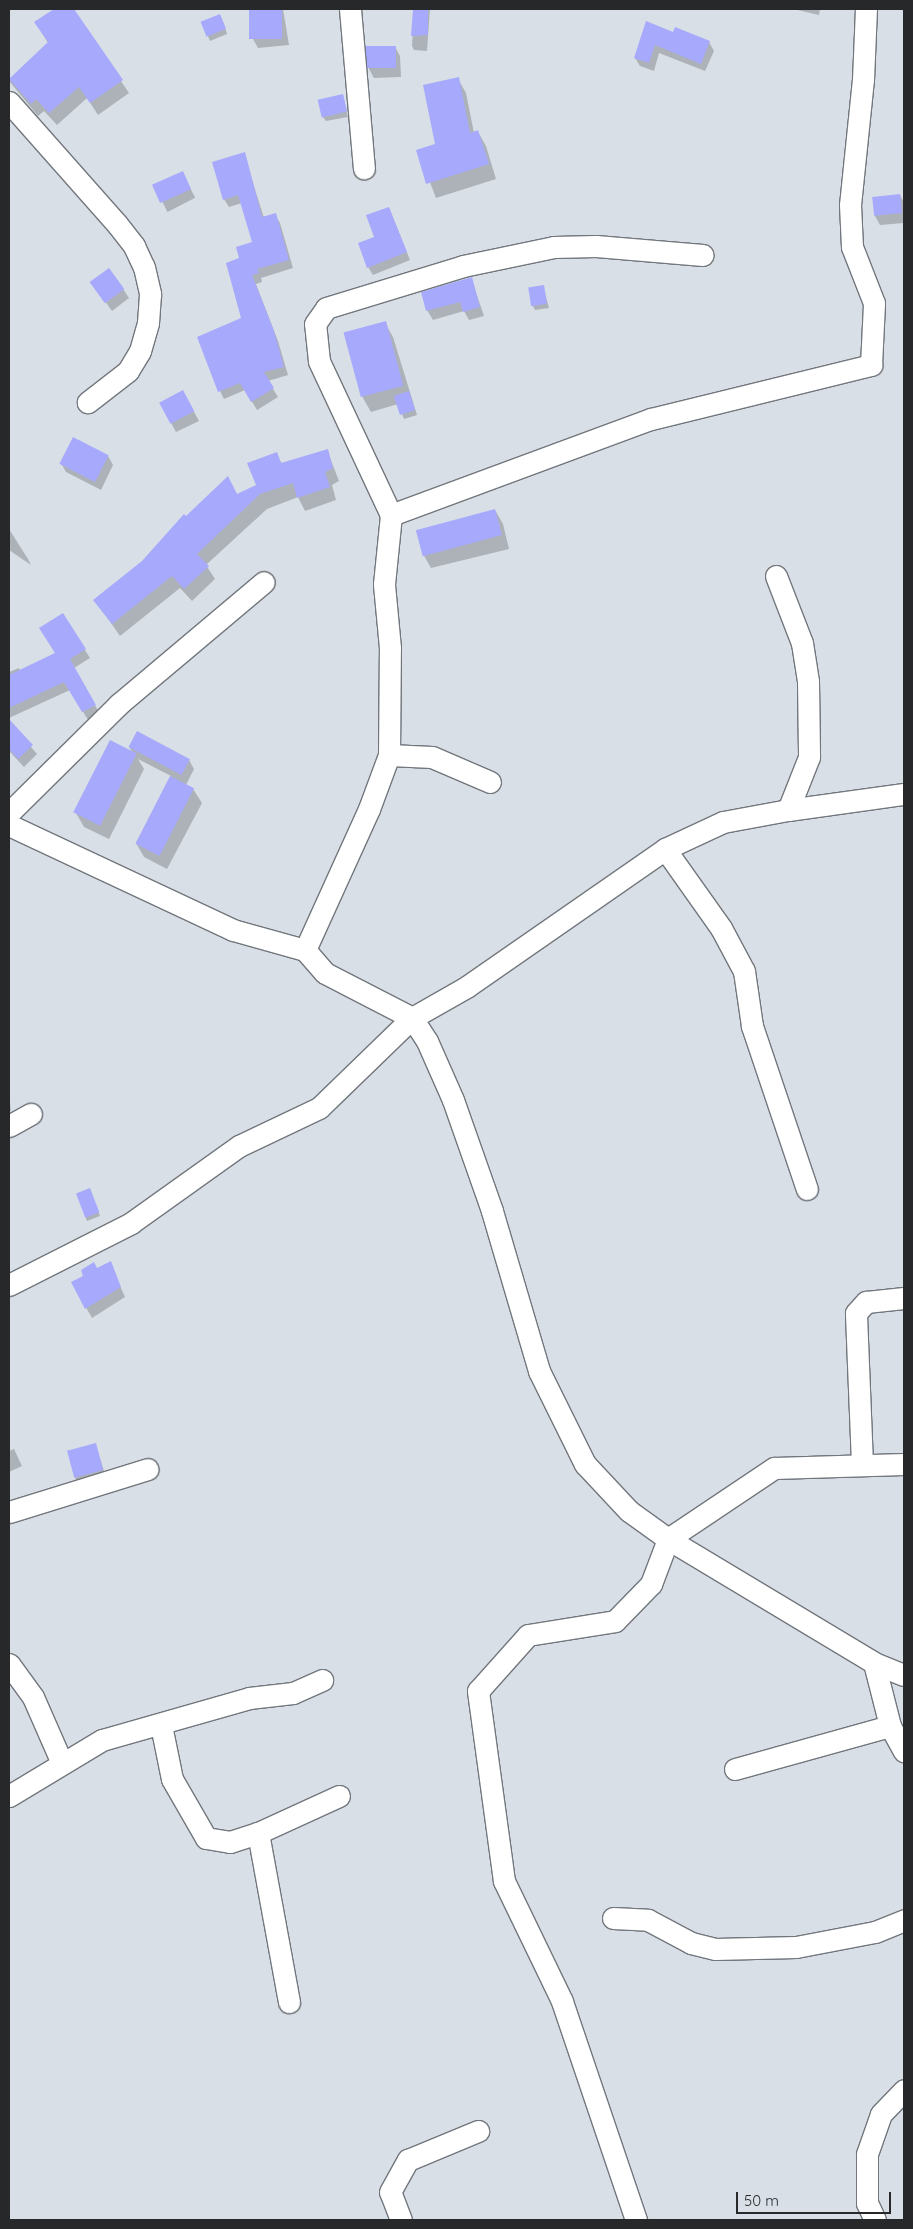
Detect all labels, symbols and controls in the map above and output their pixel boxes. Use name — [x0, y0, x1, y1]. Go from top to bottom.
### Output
scale bar — [738, 2182, 893, 2214]
text: 50 m — [744, 2191, 779, 2210]

